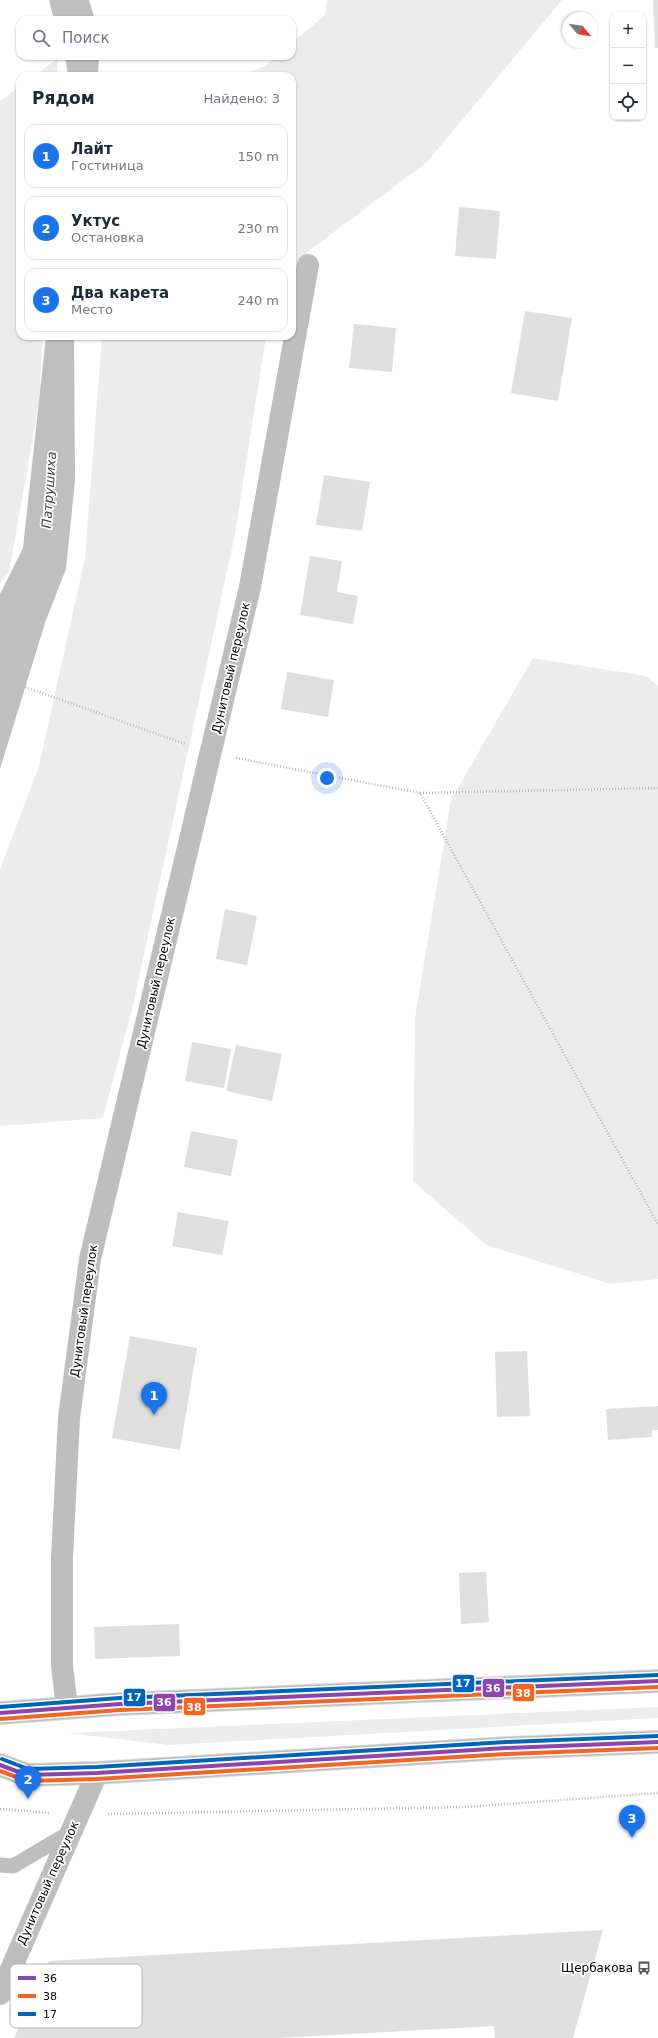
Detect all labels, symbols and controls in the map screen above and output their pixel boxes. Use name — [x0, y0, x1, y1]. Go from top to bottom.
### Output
north arrow — [562, 12, 598, 48]
map controls — [610, 12, 646, 120]
button: + — [610, 12, 646, 48]
search box — [16, 16, 296, 60]
icon: search — [30, 27, 52, 49]
text: Поиск — [62, 29, 110, 47]
button: − — [610, 48, 646, 84]
button: locate — [610, 84, 646, 120]
text: Рядом — [32, 88, 95, 108]
text: Найдено: 3 — [204, 91, 280, 106]
text: Лайт — [71, 140, 113, 158]
text: 1 — [41, 149, 51, 164]
text: 150 m — [237, 149, 279, 164]
text: Гостиница — [71, 158, 144, 173]
text: Уктус — [71, 212, 120, 230]
text: 2 — [41, 221, 51, 236]
text: 230 m — [237, 221, 279, 236]
text: Остановка — [71, 230, 144, 245]
text: Два карета — [71, 284, 169, 302]
text: 3 — [41, 293, 51, 308]
text: 240 m — [237, 293, 279, 308]
text: Место — [71, 302, 113, 317]
water label: Патрушиха — [39, 451, 59, 529]
street label: Дунитовый переулок — [209, 601, 253, 735]
your location — [317, 768, 337, 788]
street label: Дунитовый переулок — [134, 916, 178, 1050]
street label: Дунитовый переулок — [68, 1244, 100, 1378]
pin: 1 — [141, 1382, 167, 1415]
line badge: 17 — [452, 1674, 475, 1693]
text: 17 — [455, 1677, 471, 1690]
line badge: 36 — [482, 1678, 505, 1698]
text: 36 — [485, 1682, 501, 1695]
line badge: 38 — [512, 1683, 535, 1702]
text: 38 — [515, 1687, 531, 1700]
line badge: 17 — [123, 1688, 146, 1707]
text: 17 — [126, 1691, 142, 1704]
line badge: 36 — [153, 1693, 176, 1712]
text: 36 — [156, 1696, 172, 1709]
line badge: 38 — [183, 1697, 206, 1716]
text: 38 — [186, 1701, 202, 1714]
pin: 2 — [15, 1766, 41, 1799]
pin: 3 — [619, 1805, 645, 1838]
street label: Дунитовый переулок — [14, 1819, 82, 1947]
bus stop icon: Щербакова — [636, 1960, 652, 1976]
place label: Щербакова — [561, 1961, 633, 1975]
legend — [10, 1964, 142, 2028]
text: 36 — [43, 1972, 57, 1985]
text: 38 — [43, 1990, 57, 2003]
text: 17 — [43, 2008, 57, 2021]

